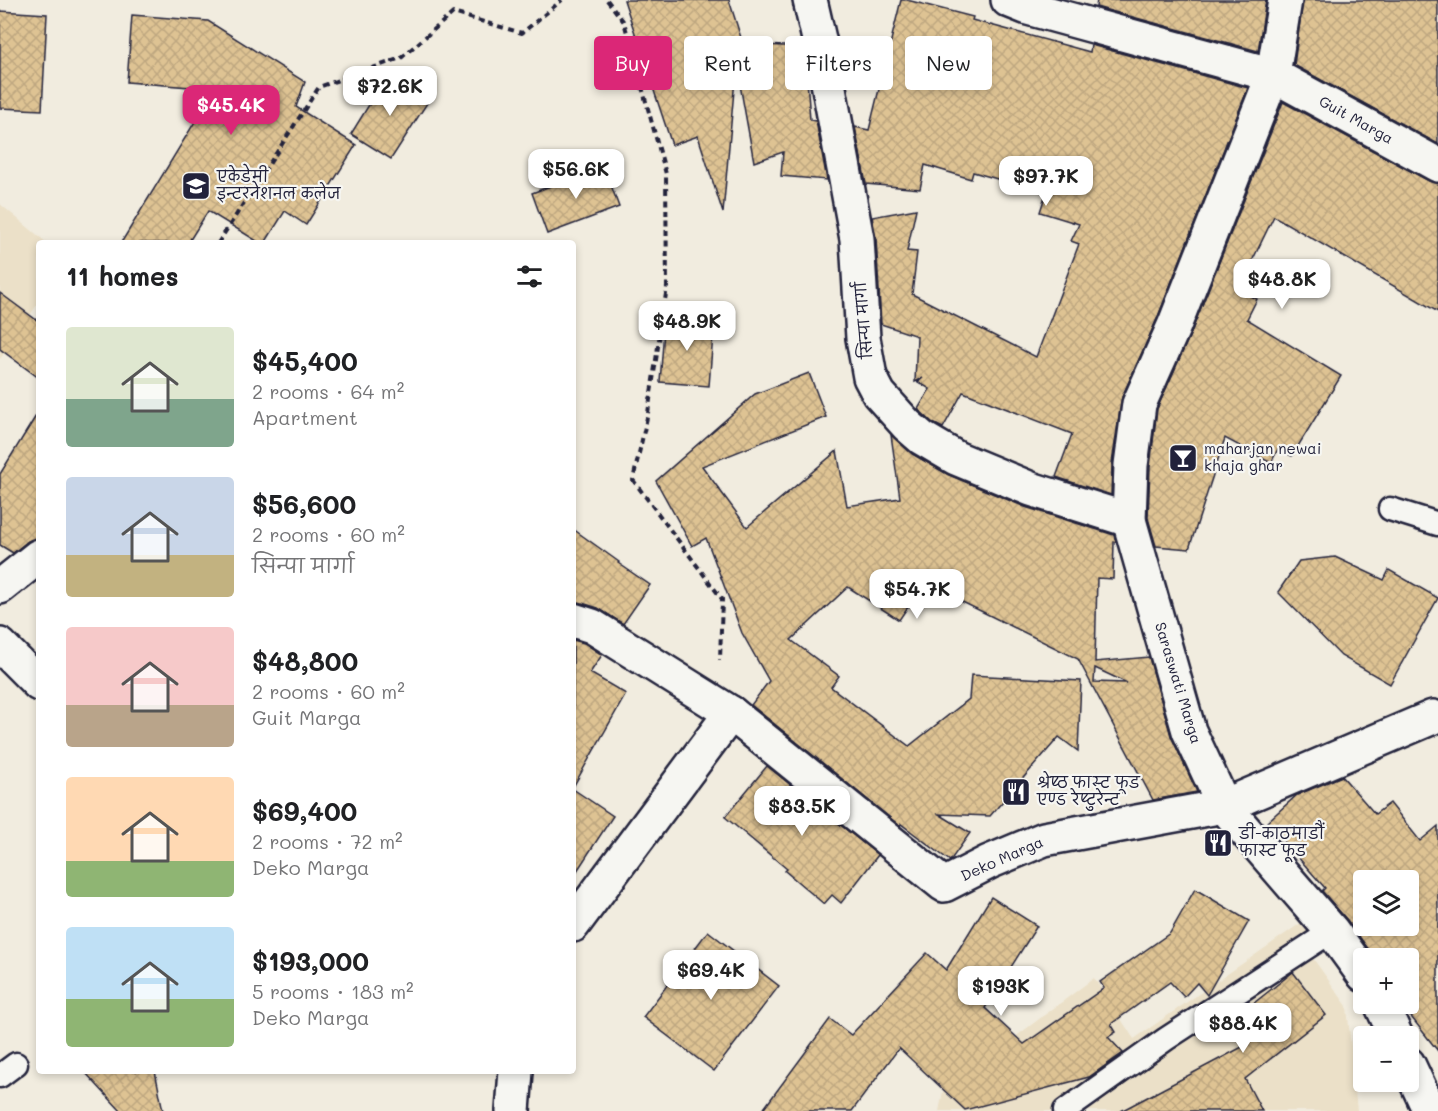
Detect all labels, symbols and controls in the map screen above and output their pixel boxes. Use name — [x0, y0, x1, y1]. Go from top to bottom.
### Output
chip: Buy — [594, 36, 672, 90]
chip: Rent — [684, 36, 773, 90]
chip: Filters — [785, 36, 893, 90]
chip: New — [905, 36, 992, 90]
pin: $72.6K — [341, 66, 439, 117]
text: $72.6K — [357, 72, 423, 98]
pin: $45.4K — [182, 85, 280, 136]
street label: Guit Marga — [1316, 90, 1397, 148]
text: $45.4K — [197, 91, 265, 117]
pin: $56.6K — [527, 149, 625, 200]
text: $56.6K — [542, 155, 610, 181]
pin: $97.7K — [997, 156, 1095, 207]
text: $97.7K — [1013, 162, 1079, 188]
place label: एकेडेमी इन्टरनेशनल कलेज — [216, 163, 341, 203]
school or university icon: एकेडेमी इन्टरनेशनल कलेज — [180, 170, 212, 202]
text: 11 homes — [66, 259, 179, 293]
pin: $48.8K — [1233, 259, 1331, 310]
icon: filters — [513, 260, 546, 293]
text: $48.8K — [1247, 265, 1317, 291]
street label: सिन्पा मार्गा — [849, 280, 876, 360]
pin: $48.9K — [638, 301, 736, 352]
text: $48.9K — [653, 307, 721, 333]
text: $45,400 — [252, 344, 358, 378]
icon: home — [114, 351, 186, 423]
text: 2 rooms · 64 m² — [252, 378, 404, 404]
text: Apartment — [252, 404, 358, 430]
place label: maharjan newai khaja ghar — [1204, 438, 1321, 475]
bar icon: maharjan newai khaja ghar — [1167, 442, 1199, 474]
text: $56,600 — [252, 487, 356, 521]
icon: home — [114, 501, 186, 573]
text: 2 rooms · 60 m² — [252, 521, 405, 547]
text: सिन्पा मार्गा — [252, 552, 355, 578]
pin: $54.7K — [868, 569, 966, 620]
text: $54.7K — [883, 575, 951, 601]
street label: Saraswati Marga — [1151, 620, 1207, 746]
text: $48,800 — [252, 644, 358, 678]
icon: home — [114, 651, 186, 723]
text: 2 rooms · 60 m² — [252, 678, 405, 704]
text: Guit Marga — [252, 704, 362, 730]
place label: श्रेष्ठ फास्ट फूड एण्ड रेष्टुरेन्ट — [1036, 771, 1141, 811]
restaurant icon: श्रेष्ठ फास्ट फूड एण्ड रेष्टुरेन्ट — [1000, 776, 1032, 808]
pin: $83.5K — [753, 786, 851, 837]
text: $83.5K — [768, 792, 836, 818]
text: $69,400 — [252, 794, 357, 828]
icon: home — [114, 801, 186, 873]
place label: डी-काठमाडौं फास्ट फूड — [1238, 820, 1325, 863]
restaurant icon: डी-काठमाडौं फास्ट फूड — [1202, 827, 1234, 859]
text: 2 rooms · 72 m² — [252, 828, 403, 854]
street label: Deko Marga — [957, 831, 1046, 885]
text: Deko Marga — [252, 854, 370, 880]
map controls — [1353, 870, 1419, 1092]
button: layers — [1353, 870, 1419, 936]
text: $193,000 — [252, 944, 369, 978]
button: + — [1353, 948, 1419, 1014]
pin: $69.4K — [662, 950, 760, 1001]
icon: home — [114, 951, 186, 1023]
text: $69.4K — [677, 956, 745, 982]
pin: $193K — [959, 966, 1043, 1017]
text: $193K — [972, 972, 1030, 998]
text: 5 rooms · 183 m² — [252, 978, 414, 1004]
pin: $88.4K — [1194, 1003, 1292, 1054]
text: Deko Marga — [252, 1004, 370, 1030]
text: $88.4K — [1208, 1009, 1278, 1035]
button: − — [1353, 1026, 1419, 1092]

